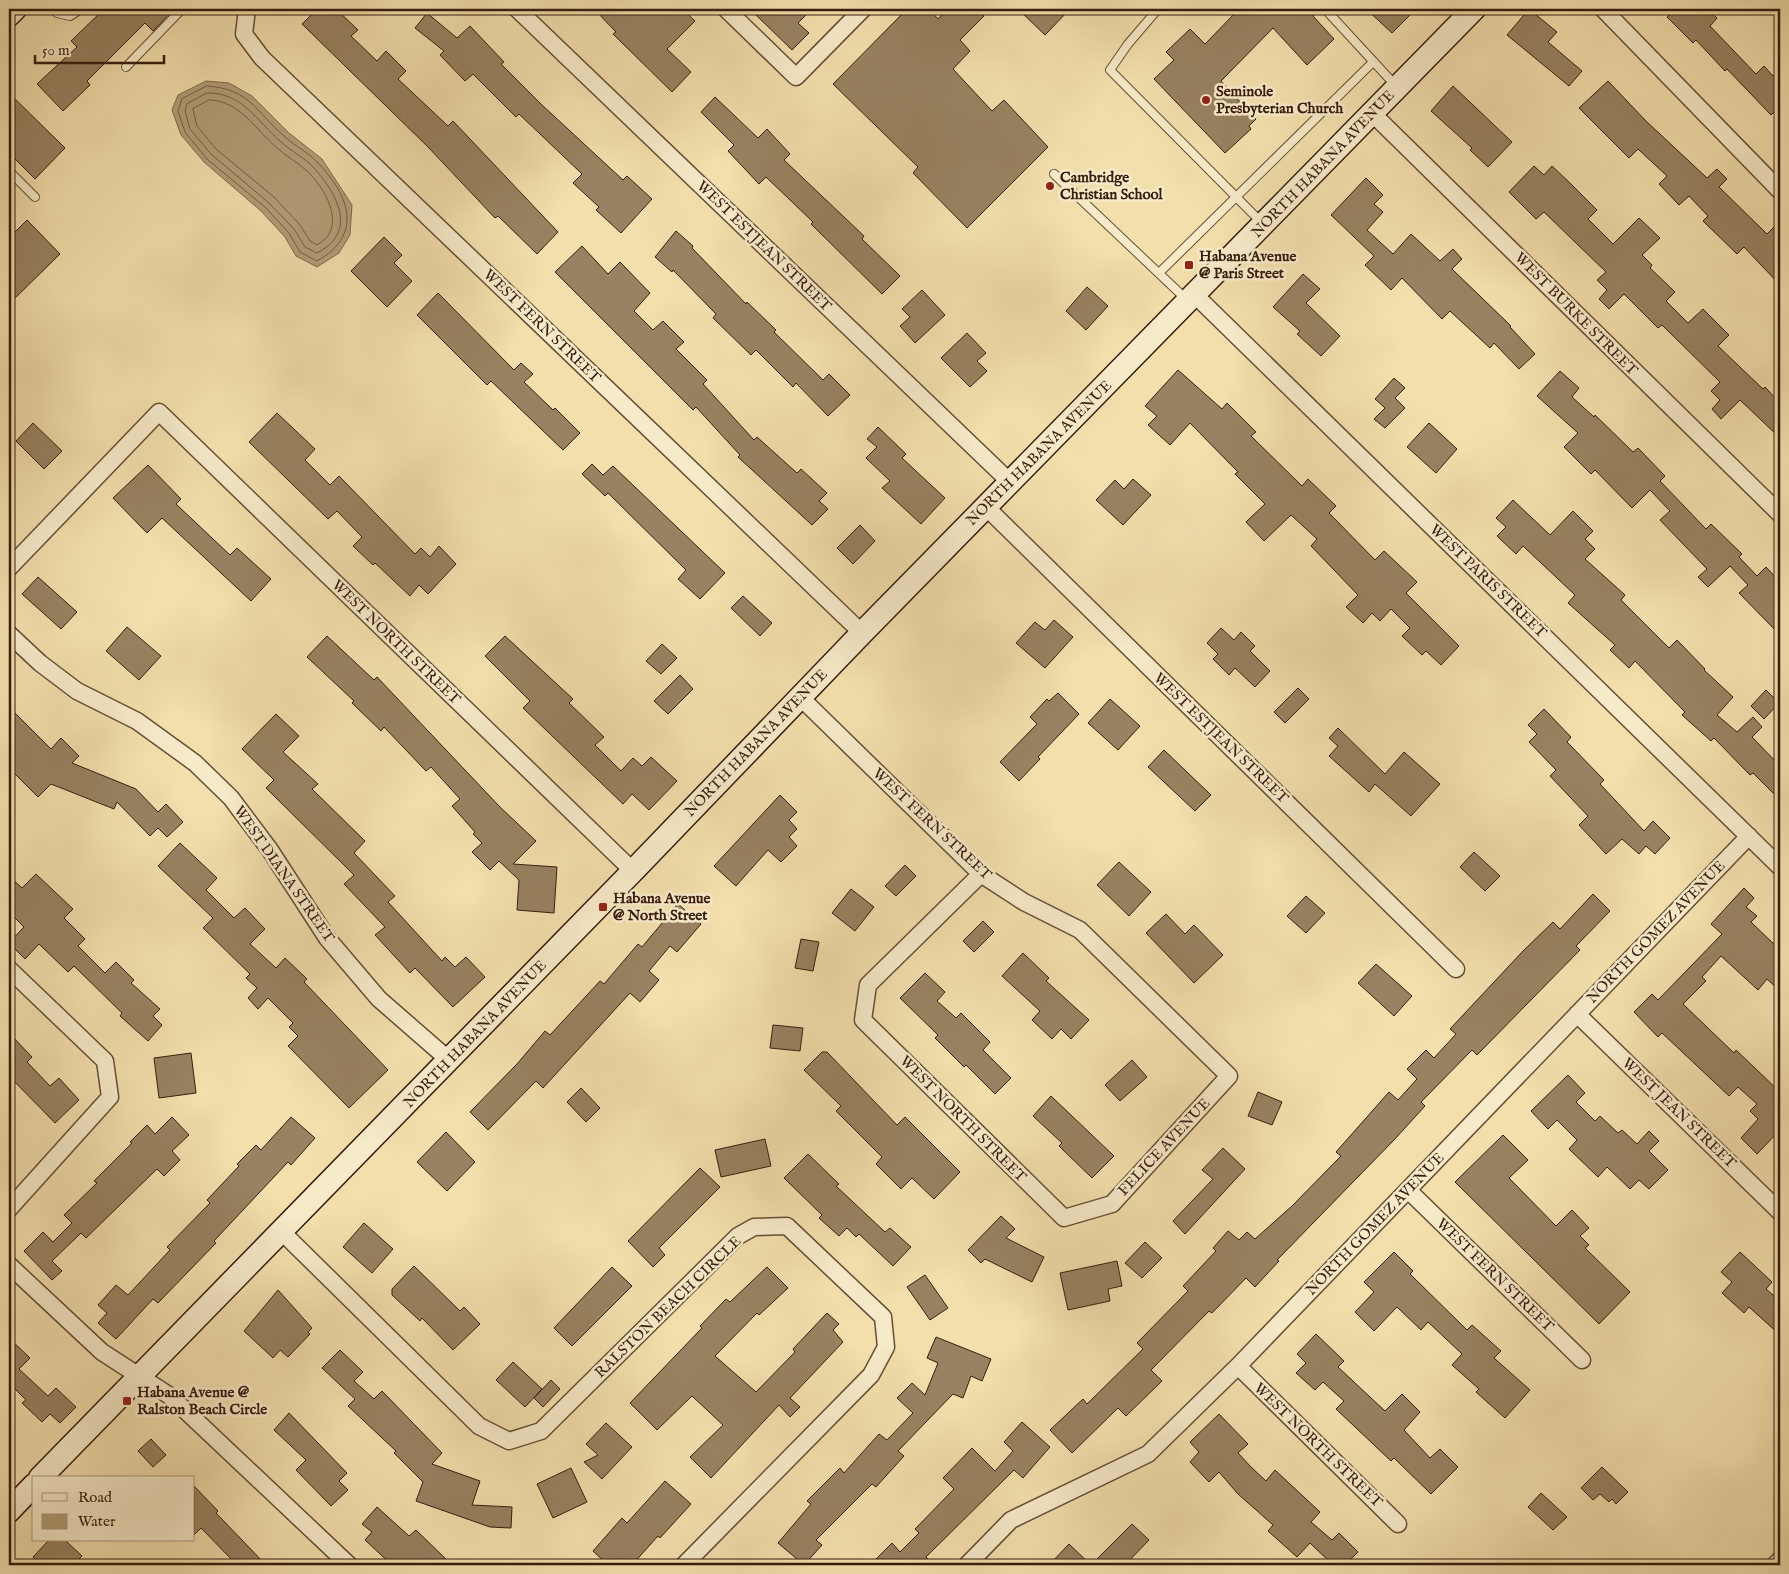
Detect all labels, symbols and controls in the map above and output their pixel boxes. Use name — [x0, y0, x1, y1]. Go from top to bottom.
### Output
scale bar — [35, 32, 164, 64]
text: 50 m — [42, 41, 70, 60]
place label: Seminole Presbyterian Church — [1216, 82, 1344, 118]
street label: NORTH HABANA AVENUE — [1247, 86, 1399, 242]
marker: Seminole Presbyterian Church — [1200, 94, 1212, 106]
place label: Cambridge Christian School — [1060, 168, 1164, 204]
street label: WEST ESTJEAN STREET — [693, 177, 835, 315]
marker: Cambridge Christian School — [1044, 180, 1056, 192]
place label: Habana Avenue @ Paris Street — [1199, 247, 1297, 283]
street label: WEST BURKE STREET — [1510, 248, 1642, 380]
marker: Habana Avenue @ Paris Street — [1183, 259, 1195, 271]
street label: WEST FERN STREET — [479, 265, 605, 387]
street label: NORTH HABANA AVENUE — [962, 376, 1116, 530]
street label: WEST PARIS STREET — [1426, 520, 1551, 642]
street label: WEST NORTH STREET — [328, 576, 464, 708]
street label: NORTH HABANA AVENUE — [680, 665, 832, 821]
street label: WEST ESTJEAN STREET — [1150, 669, 1292, 807]
street label: WEST FERN STREET — [869, 764, 995, 884]
street label: WEST DIANA STREET — [230, 802, 339, 946]
street label: NORTH GOMEZ AVENUE — [1583, 857, 1729, 1007]
place label: Habana Avenue @ North Street — [613, 889, 711, 925]
marker: Habana Avenue @ North Street — [597, 901, 609, 913]
street label: NORTH HABANA AVENUE — [399, 956, 551, 1112]
street label: WEST NORTH STREET — [896, 1052, 1030, 1186]
street label: WEST JEAN STREET — [1618, 1054, 1740, 1172]
street label: FELICE AVENUE — [1114, 1094, 1214, 1200]
street label: NORTH GOMEZ AVENUE — [1302, 1149, 1448, 1299]
street label: WEST FERN STREET — [1432, 1214, 1558, 1336]
street label: RALSTON BEACH CIRCLE — [591, 1232, 745, 1382]
street label: WEST NORTH STREET — [1250, 1379, 1386, 1511]
place label: Habana Avenue @ Ralston Beach Circle — [137, 1383, 267, 1419]
marker: Habana Avenue @ Ralston Beach Circle — [121, 1395, 133, 1407]
legend — [32, 1476, 195, 1542]
text: Road — [78, 1488, 113, 1507]
text: Water — [78, 1512, 116, 1531]

